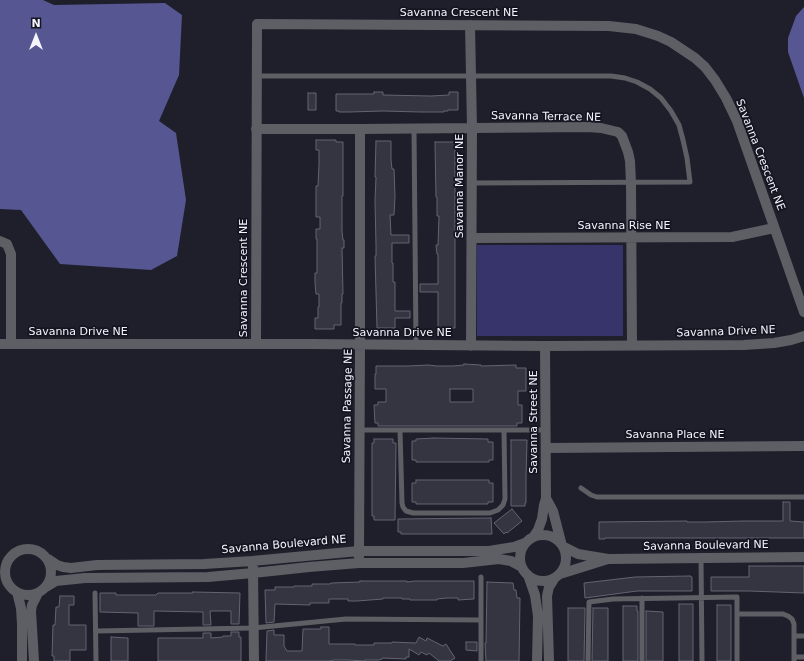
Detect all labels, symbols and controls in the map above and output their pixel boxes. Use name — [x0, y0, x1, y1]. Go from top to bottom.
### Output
street label: Savanna Crescent NE — [400, 6, 518, 20]
north arrow — [16, 16, 56, 56]
text: N — [31, 17, 41, 30]
street label: Savanna Crescent NE — [733, 97, 787, 213]
street label: Savanna Terrace NE — [491, 109, 601, 125]
street label: Savanna Manor NE — [453, 134, 467, 238]
street label: Savanna Crescent NE — [237, 219, 251, 337]
street label: Savanna Rise NE — [577, 219, 671, 233]
street label: Savanna Drive NE — [676, 324, 776, 340]
street label: Savanna Drive NE — [28, 325, 128, 339]
street label: Savanna Drive NE — [352, 326, 452, 340]
street label: Savanna Passage NE — [340, 349, 356, 463]
street label: Savanna Street NE — [527, 370, 541, 474]
street label: Savanna Place NE — [625, 428, 725, 442]
street label: Savanna Boulevard NE — [221, 533, 347, 557]
street label: Savanna Boulevard NE — [643, 538, 769, 554]

